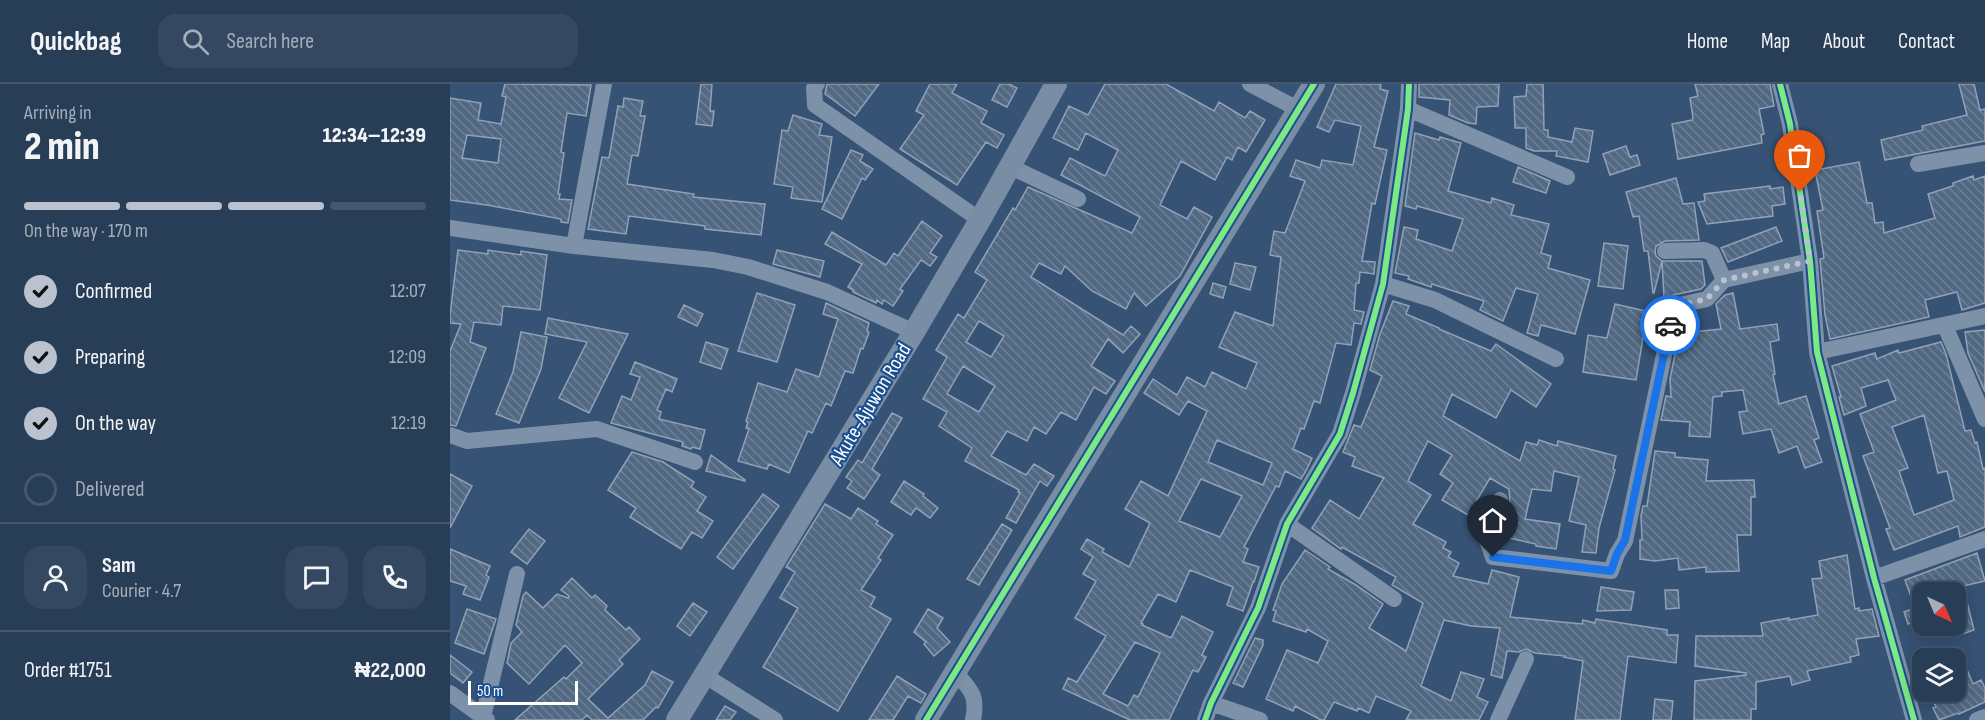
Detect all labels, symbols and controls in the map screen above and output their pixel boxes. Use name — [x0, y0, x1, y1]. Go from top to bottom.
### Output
search box — [158, 14, 578, 68]
text: Quickbag — [30, 25, 122, 58]
icon: search — [179, 25, 212, 58]
text: Search here — [227, 28, 314, 55]
text: Home — [1687, 29, 1728, 54]
text: Map — [1761, 29, 1790, 54]
text: About — [1823, 29, 1865, 54]
text: Contact — [1898, 29, 1955, 54]
text: Arriving in — [24, 101, 92, 125]
text: 12:34–12:39 — [322, 122, 426, 149]
text: 2 min — [24, 124, 100, 171]
pin — [1774, 130, 1825, 192]
icon: bag — [1783, 139, 1816, 172]
text: On the way · 170 m — [24, 219, 148, 243]
icon: check — [24, 275, 57, 308]
text: Confirmed — [75, 278, 152, 305]
text: 12:07 — [390, 279, 426, 303]
courier — [1640, 295, 1700, 355]
icon: car — [1654, 309, 1687, 342]
street label: Akute-Ajuwon Road — [824, 339, 917, 471]
icon: check — [24, 341, 57, 374]
text: Preparing — [75, 344, 145, 371]
text: 12:09 — [389, 345, 426, 369]
icon: check — [24, 407, 57, 440]
text: On the way — [75, 410, 156, 437]
text: 12:19 — [391, 411, 426, 435]
text: Delivered — [75, 476, 144, 503]
pin — [1467, 495, 1518, 557]
icon: home — [1476, 504, 1509, 537]
button: person — [24, 546, 87, 609]
button: chat — [285, 546, 348, 609]
button: phone — [363, 546, 426, 609]
text: Sam — [102, 552, 136, 579]
text: Courier · 4.7 — [102, 579, 181, 603]
north arrow — [1912, 582, 1966, 636]
map controls — [1912, 582, 1966, 702]
button: layers — [1912, 648, 1966, 702]
text: Order #1751 — [24, 657, 112, 684]
text: ₦22,000 — [355, 657, 426, 684]
scale bar — [468, 678, 578, 706]
text: 50 m — [477, 682, 503, 701]

